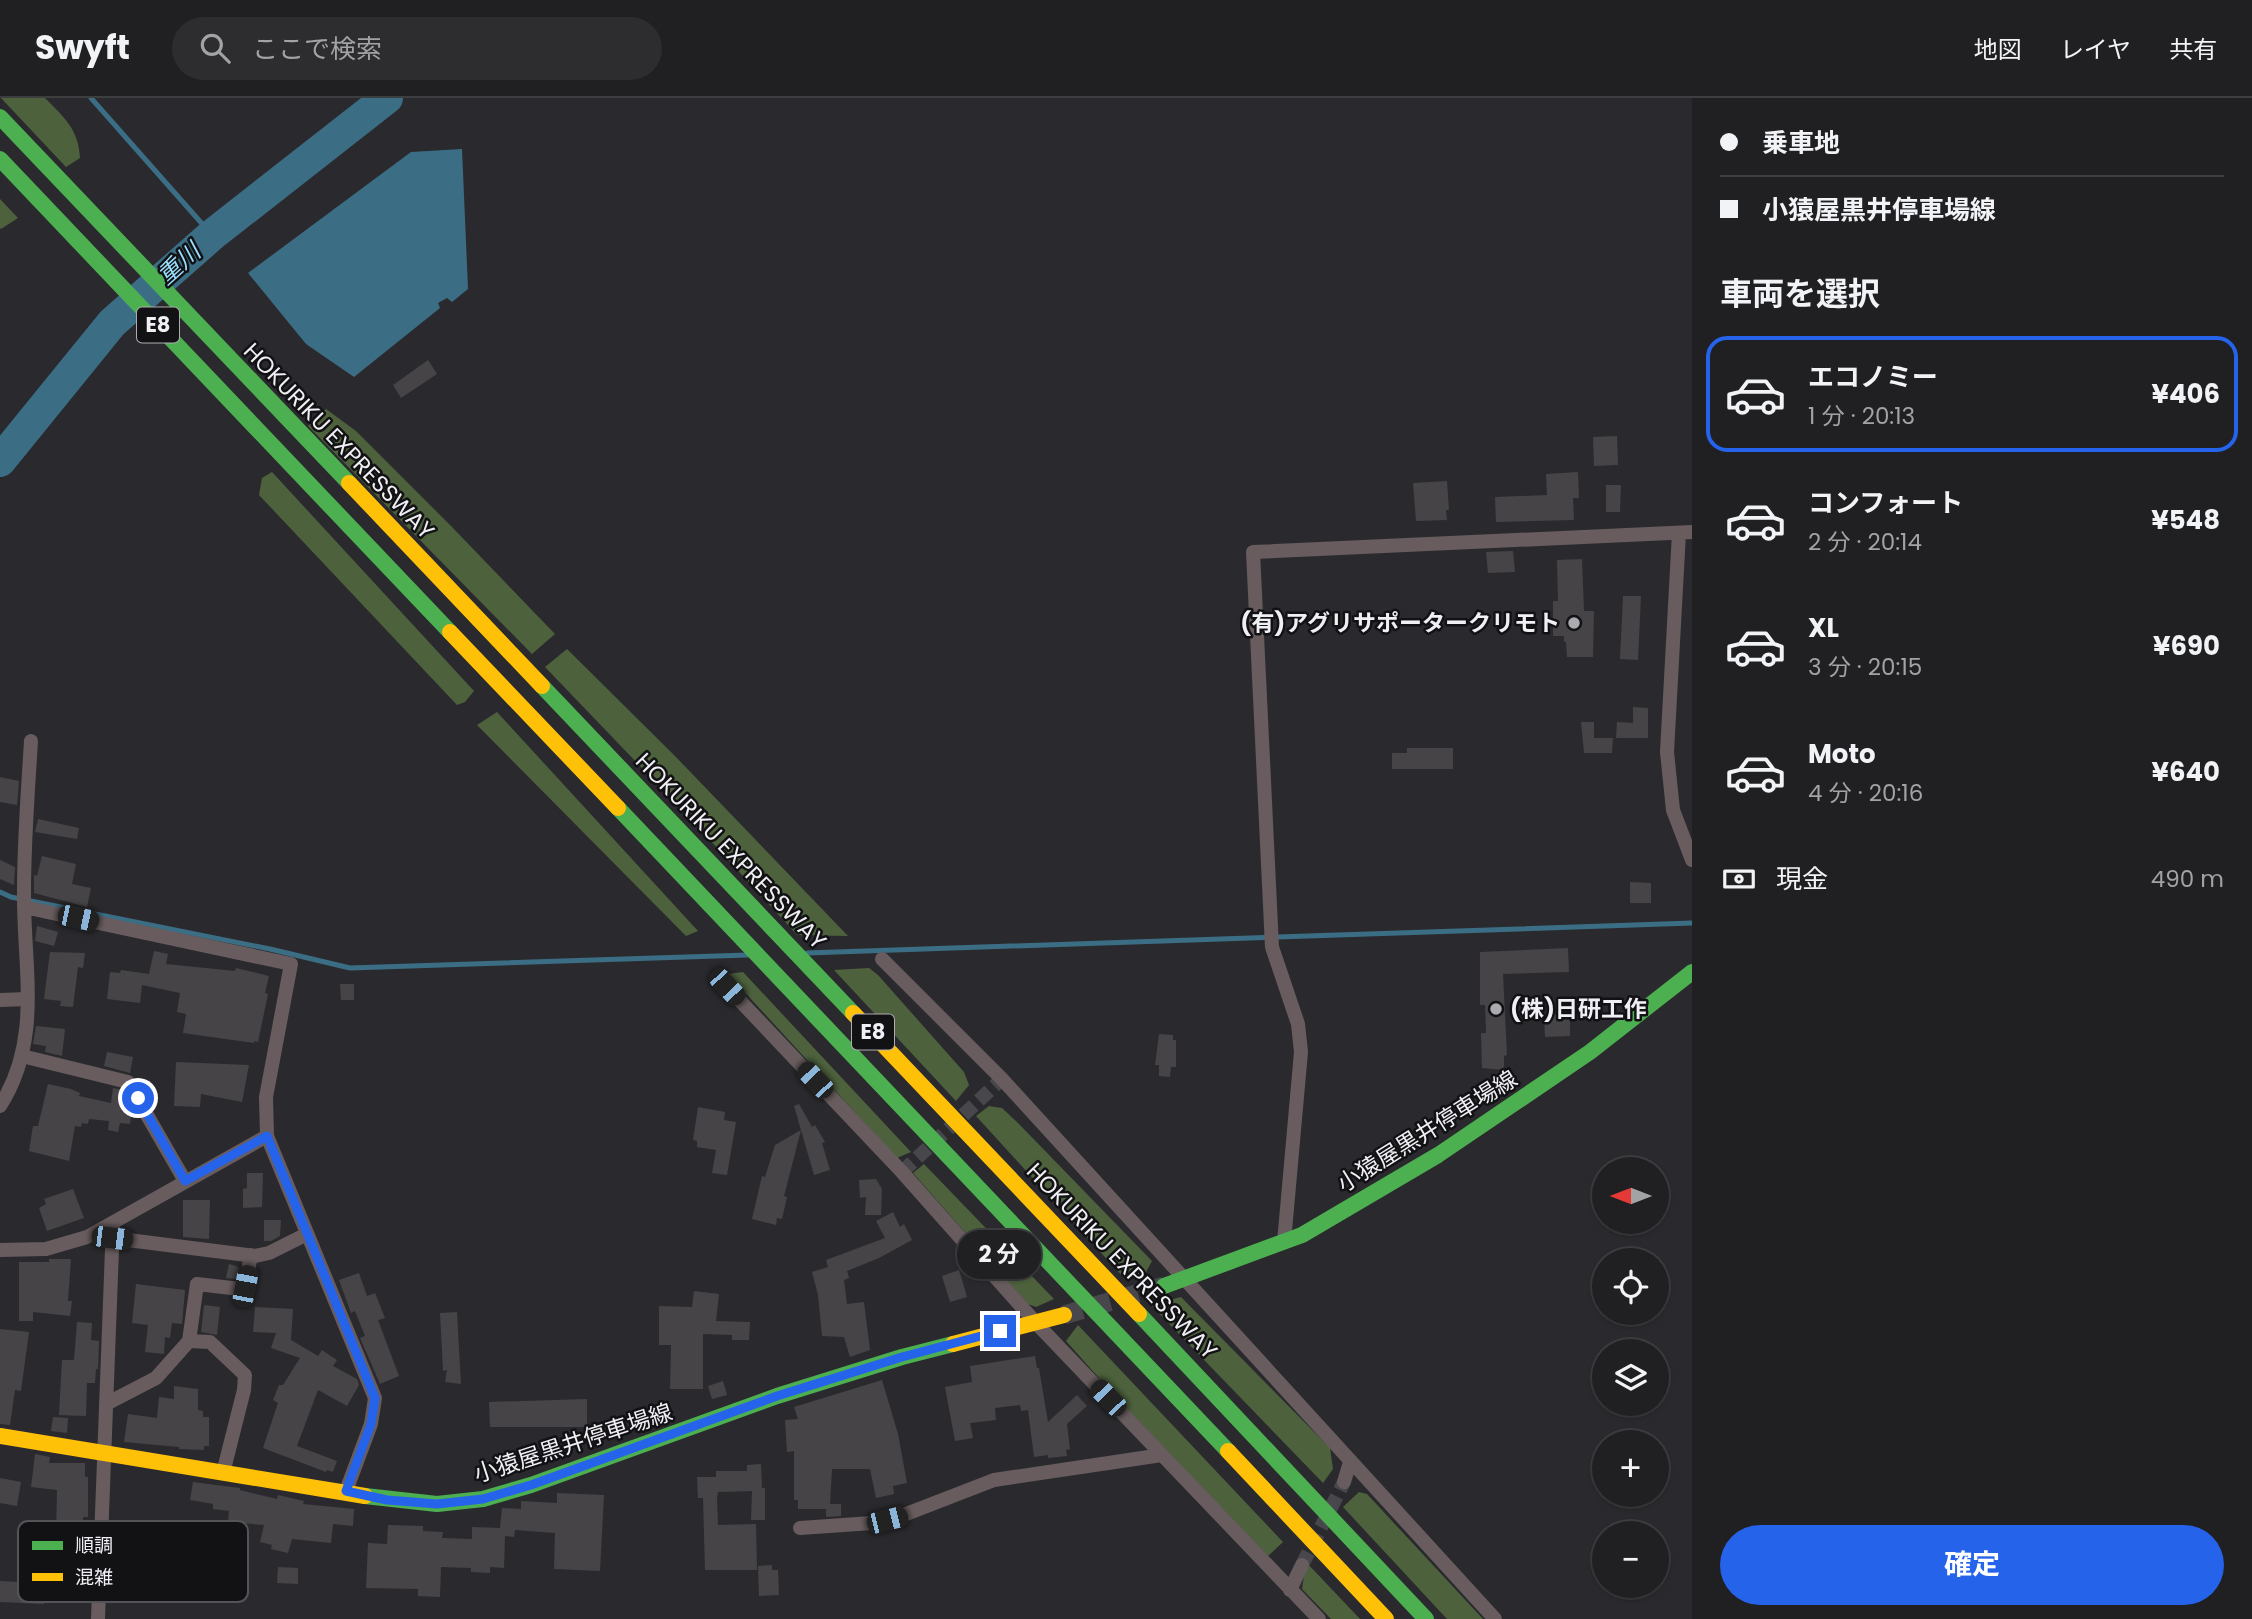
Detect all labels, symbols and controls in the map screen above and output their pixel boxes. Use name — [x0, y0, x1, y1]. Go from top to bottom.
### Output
search box — [172, 17, 662, 80]
text: Swyft — [35, 24, 130, 71]
icon: search — [196, 29, 234, 67]
text: ここで検索 — [252, 31, 382, 67]
text: 地図 — [1974, 33, 2022, 66]
text: レイヤ — [2060, 33, 2131, 66]
text: 共有 — [2169, 33, 2217, 66]
text: 乗車地 — [1762, 125, 1840, 161]
text: 小猿屋黒井停車場線 — [1762, 192, 1996, 228]
water label: 重川 — [150, 233, 210, 292]
text: 車両を選択 — [1720, 271, 1880, 316]
road number: E8 — [137, 308, 179, 342]
street label: HOKURIKU EXPRESSWAY — [237, 336, 441, 546]
text: エコノミー — [1808, 359, 1938, 395]
icon: car — [1724, 363, 1787, 426]
text: ¥406 — [2151, 376, 2220, 412]
text: 1 分 · 20:13 — [1808, 400, 1915, 432]
text: コンフォート — [1808, 485, 1963, 521]
icon: car — [1724, 489, 1787, 552]
text: ¥548 — [2151, 502, 2220, 538]
text: 2 分 · 20:14 — [1808, 526, 1922, 558]
place label: (有)アグリサポータークリモト — [1240, 607, 1560, 639]
text: XL — [1808, 610, 1839, 646]
marker: (有)アグリサポータークリモト — [1566, 615, 1582, 631]
icon: car — [1724, 615, 1787, 678]
text: ¥690 — [2153, 628, 2220, 664]
text: 3 分 · 20:15 — [1808, 651, 1922, 683]
text: Moto — [1808, 736, 1876, 772]
icon: car — [1724, 741, 1787, 804]
street label: HOKURIKU EXPRESSWAY — [629, 746, 833, 956]
text: ¥640 — [2151, 754, 2220, 790]
text: 4 分 · 20:16 — [1808, 777, 1923, 809]
icon: cash — [1720, 860, 1758, 898]
text: 現金 — [1776, 861, 1828, 897]
text: 490 m — [2151, 863, 2224, 895]
car — [56, 903, 101, 933]
car — [705, 964, 750, 1010]
place label: (株)日研工作 — [1510, 993, 1647, 1025]
marker: (株)日研工作 — [1488, 1001, 1504, 1017]
road number: E8 — [852, 1014, 894, 1049]
car — [793, 1057, 838, 1103]
street label: 小猿屋黒井停車場線 — [1331, 1063, 1523, 1199]
route start — [122, 1082, 154, 1114]
street label: HOKURIKU EXPRESSWAY — [1020, 1156, 1224, 1366]
north arrow — [1592, 1157, 1670, 1234]
map controls — [1592, 1157, 1669, 1598]
car — [90, 1225, 135, 1251]
callout: 2 分 — [958, 1230, 1042, 1278]
text: 2 分 — [978, 1238, 1020, 1270]
button: locate — [1592, 1248, 1669, 1325]
car — [231, 1263, 260, 1309]
route end — [984, 1315, 1016, 1347]
button: layers — [1592, 1339, 1669, 1416]
car — [1086, 1376, 1131, 1420]
street label: 小猿屋黒井停車場線 — [470, 1396, 676, 1490]
button: + — [1592, 1430, 1669, 1507]
car — [865, 1505, 910, 1535]
legend — [18, 1521, 248, 1602]
button: − — [1592, 1521, 1669, 1598]
button: 確定 — [1720, 1525, 2224, 1605]
text: 順調 — [75, 1532, 113, 1559]
text: 混雑 — [75, 1564, 113, 1591]

